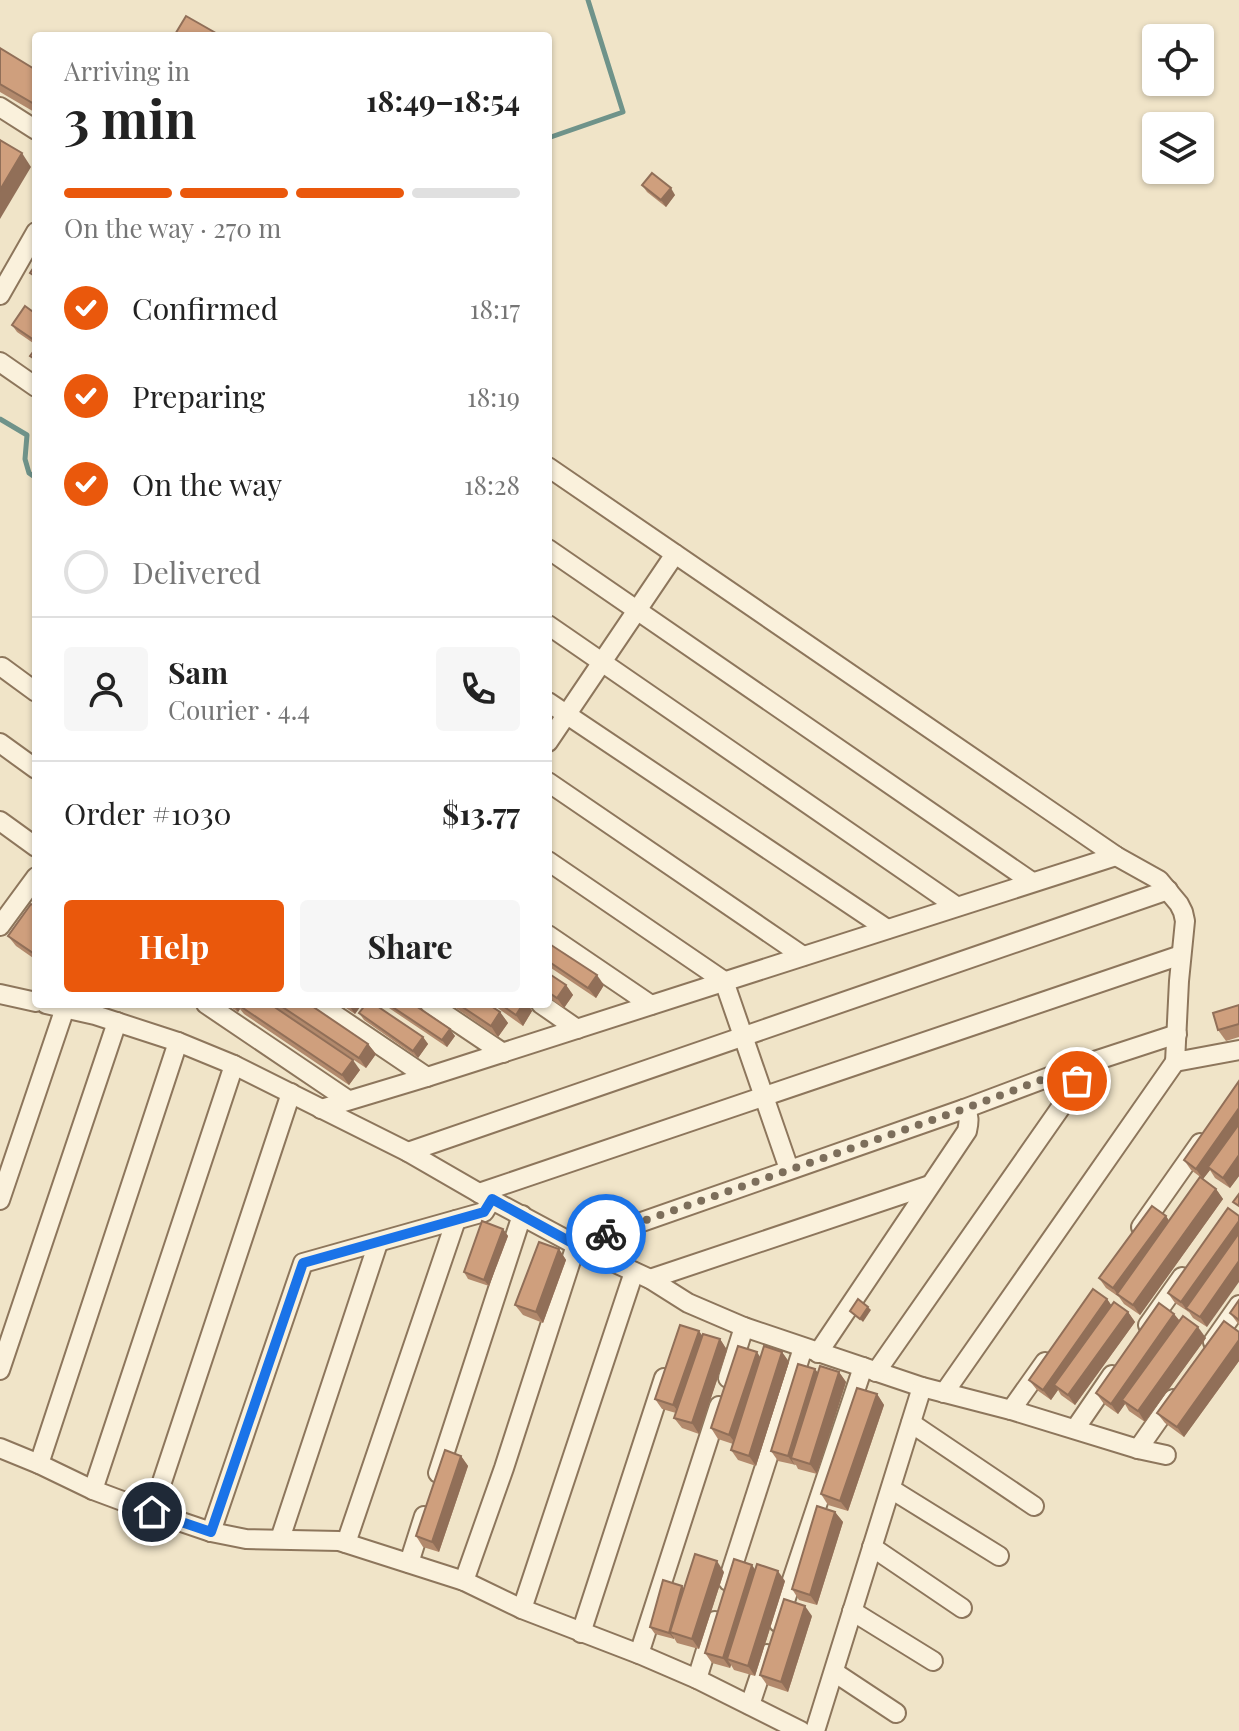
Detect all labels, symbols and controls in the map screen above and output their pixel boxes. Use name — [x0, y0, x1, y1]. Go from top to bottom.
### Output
map controls — [1142, 24, 1214, 184]
button: locate — [1142, 24, 1214, 96]
text: Arriving in — [64, 53, 190, 88]
text: 18:49–18:54 — [366, 80, 520, 120]
text: 3 min — [64, 83, 197, 152]
button: layers — [1142, 112, 1214, 184]
text: On the way · 270 m — [64, 210, 281, 245]
icon: check — [64, 286, 108, 330]
text: Confirmed — [132, 288, 278, 328]
text: 18:17 — [470, 291, 520, 326]
icon: check — [64, 374, 108, 418]
text: Preparing — [132, 376, 265, 416]
text: 18:19 — [467, 379, 520, 414]
icon: check — [64, 462, 108, 506]
text: On the way — [132, 464, 282, 504]
text: 18:28 — [464, 467, 520, 502]
text: Delivered — [132, 552, 261, 592]
button: person — [64, 647, 148, 731]
button: phone — [436, 647, 520, 731]
text: Sam — [168, 652, 228, 692]
text: Courier · 4.4 — [168, 692, 310, 727]
text: Order #1030 — [64, 793, 232, 833]
text: $13.77 — [442, 793, 520, 833]
button: Help — [64, 900, 284, 992]
button: Share — [300, 900, 520, 992]
pin — [1043, 1047, 1111, 1115]
icon: bag — [1055, 1059, 1099, 1103]
courier — [566, 1194, 646, 1274]
icon: bike — [584, 1212, 628, 1256]
pin — [118, 1478, 186, 1546]
icon: home — [130, 1490, 174, 1534]

